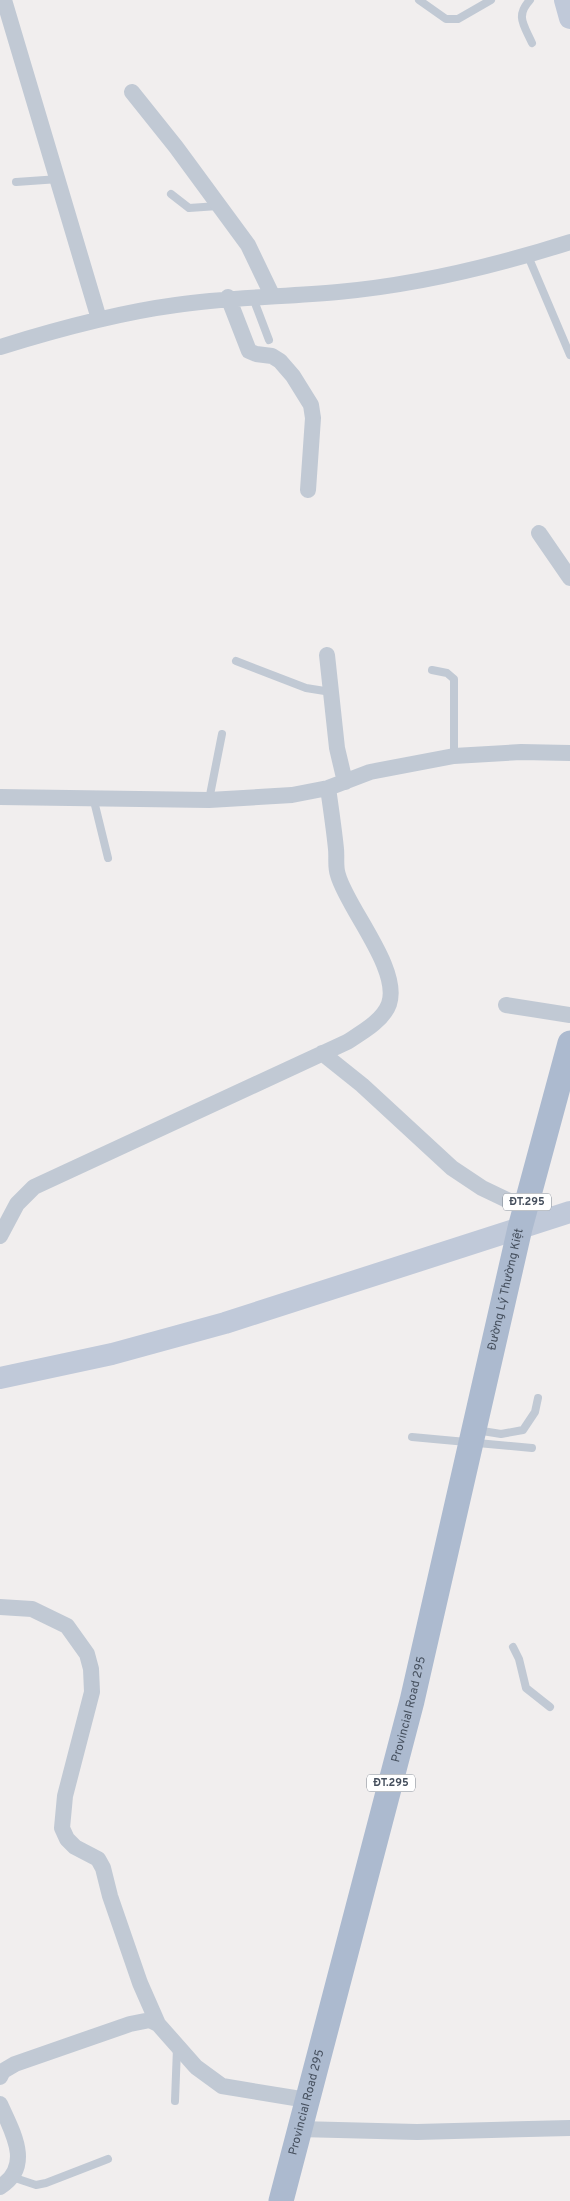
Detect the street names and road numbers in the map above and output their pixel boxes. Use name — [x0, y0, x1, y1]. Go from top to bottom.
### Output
road number: ĐT.295 — [503, 1194, 551, 1210]
street label: Đường Lý Thường Kiệt — [484, 1227, 528, 1352]
street label: Provincial Road 295 — [388, 1655, 430, 1764]
road number: ĐT.295 — [367, 1775, 415, 1792]
street label: Provincial Road 295 — [285, 2048, 328, 2157]

